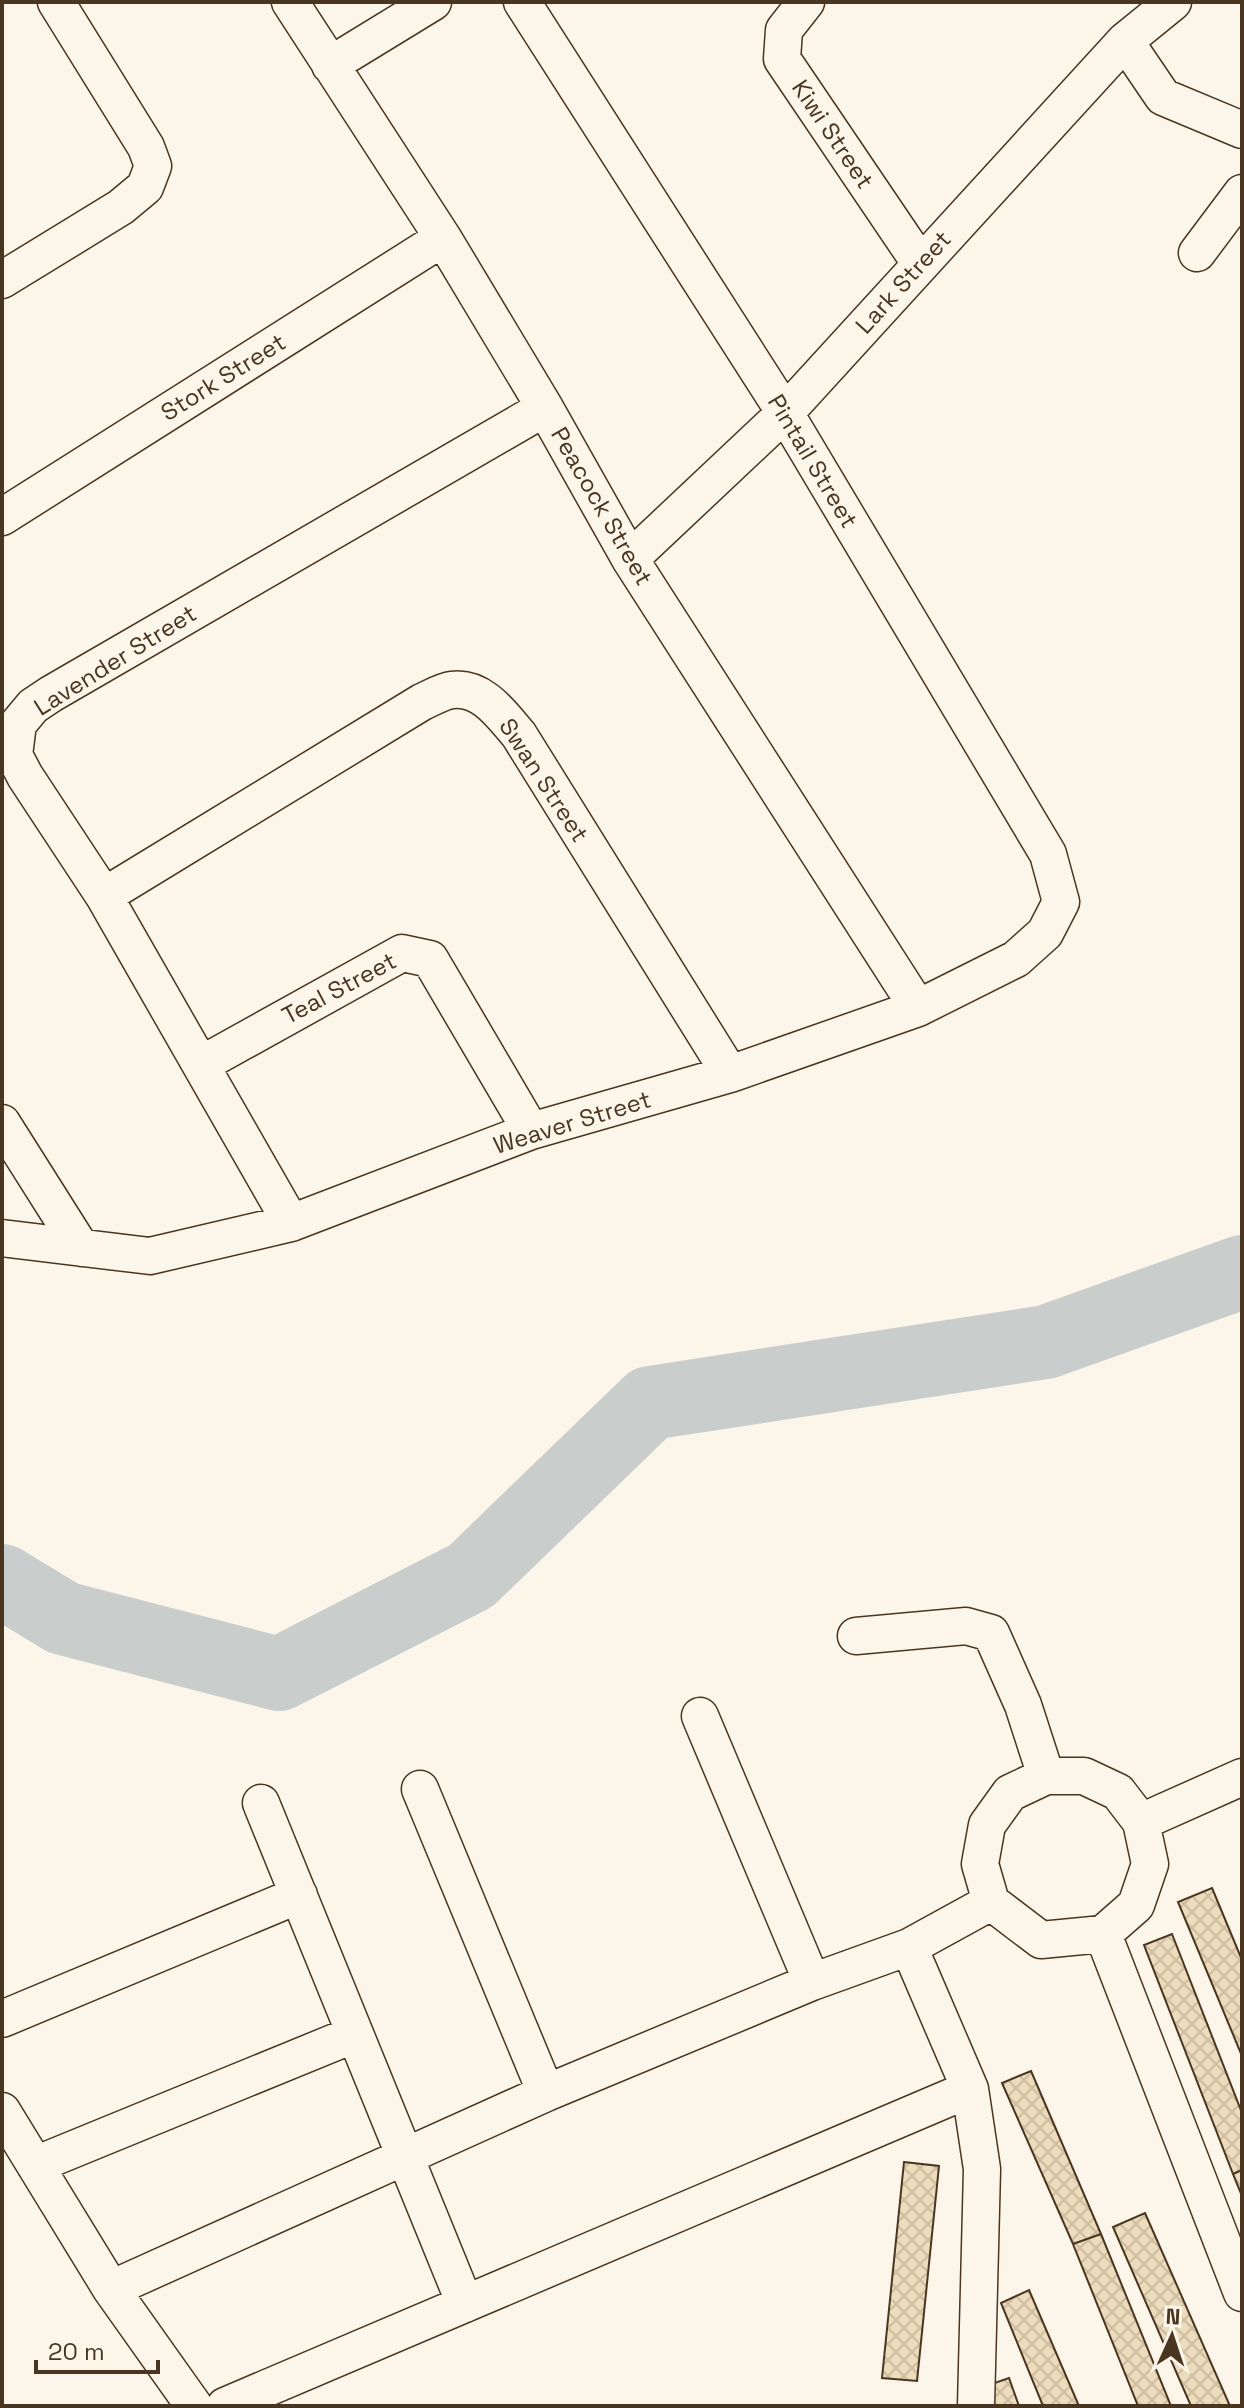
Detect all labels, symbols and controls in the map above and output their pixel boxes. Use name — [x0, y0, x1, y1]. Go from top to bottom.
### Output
street label: Kiwi Street — [785, 73, 881, 195]
street label: Lark Street — [849, 224, 957, 340]
street label: Stork Street — [155, 326, 291, 428]
street label: Pintail Street — [761, 388, 865, 534]
street label: Peacock Street — [544, 421, 660, 591]
street label: Lavender Street — [28, 598, 202, 722]
street label: Swan Street — [492, 712, 596, 848]
street label: Teal Street — [276, 945, 402, 1031]
street label: Weaver Street — [489, 1083, 655, 1161]
north arrow — [1132, 2296, 1212, 2376]
text: N — [1165, 2302, 1181, 2330]
scale bar — [36, 2324, 158, 2374]
text: 20 m — [48, 2336, 105, 2367]

